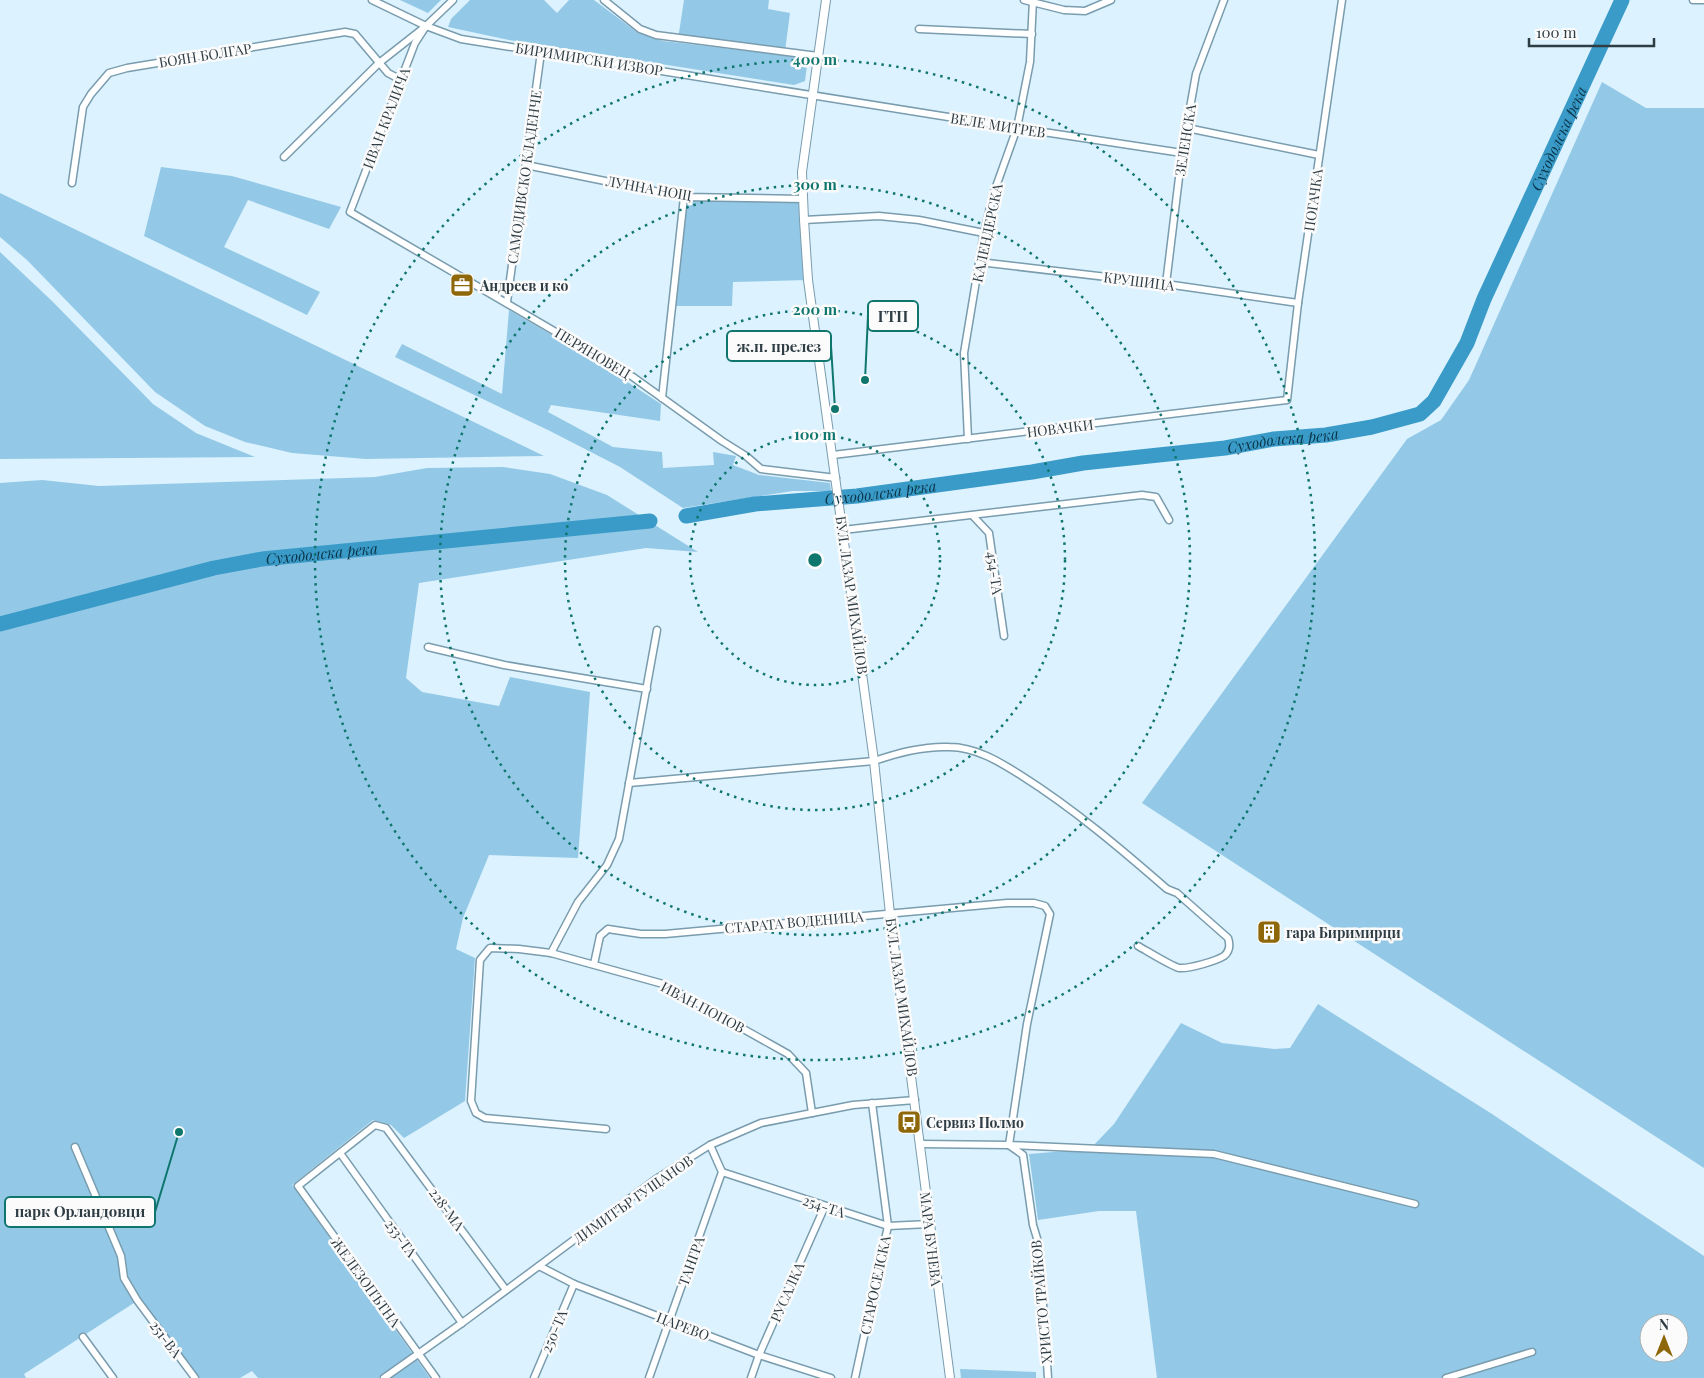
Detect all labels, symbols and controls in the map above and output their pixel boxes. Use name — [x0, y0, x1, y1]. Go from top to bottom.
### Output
scale bar — [1529, 15, 1654, 47]
text: 100 m — [1536, 22, 1577, 42]
street label: БОЯН БОЛГАР — [157, 38, 253, 72]
street label: БИРИМИРСКИ ИЗВОР — [514, 38, 664, 80]
text: 400 m — [793, 49, 838, 69]
street label: ИВАН КРАЛИЧА — [358, 64, 414, 171]
water label: Суходолска река — [1526, 83, 1591, 194]
street label: САМОДИВСКО КЛАДЕНЧЕ — [502, 89, 546, 265]
street label: ЗЕЛЕНСКА — [1170, 102, 1200, 177]
street label: ВЕЛЕ МИТРЕВ — [949, 108, 1047, 142]
street label: ПОГАЧКА — [1299, 167, 1327, 233]
street label: ЛУННА НОЩ — [604, 171, 693, 205]
text: 300 m — [793, 174, 837, 194]
street label: КАЛЕНДЕРСКА — [967, 182, 1007, 284]
street label: КРУШИЦА — [1102, 267, 1176, 295]
office icon: Андреев и ко — [449, 272, 475, 298]
place label: Андреев и ко — [479, 276, 569, 295]
text: 200 m — [793, 299, 838, 319]
callout: ГТП — [868, 301, 918, 331]
text: ГТП — [878, 306, 908, 326]
street label: ПЕРЯНОВЕЦ — [552, 323, 635, 383]
callout: ж.п. прелез — [727, 331, 831, 361]
text: ж.п. прелез — [737, 336, 821, 356]
street label: НОВАЧКИ — [1026, 414, 1095, 442]
water label: Суходолска река — [1225, 423, 1340, 457]
text: 100 m — [794, 424, 837, 444]
water label: Суходолска река — [824, 475, 938, 509]
street label: БУЛ. ЛАЗАР МИХАЙЛОВ — [831, 515, 873, 676]
water label: Суходолска река — [265, 538, 379, 569]
street label: 454-ТА — [983, 550, 1007, 596]
centre of rings — [806, 551, 824, 569]
street label: СТАРАТА ВОДЕНИЦА — [724, 906, 864, 938]
street label: БУЛ. ЛАЗАР МИХАЙЛОВ — [881, 917, 923, 1078]
building icon: гара Биримирци — [1256, 919, 1282, 945]
place label: гара Биримирци — [1286, 923, 1401, 942]
street label: ИВАН ПОПОВ — [658, 977, 749, 1037]
bus stop icon: Сервиз Полмо — [896, 1109, 922, 1135]
place label: Сервиз Полмо — [926, 1113, 1024, 1132]
street label: ДИМИТЪР ГУЩАНОВ — [569, 1150, 697, 1247]
street label: 228-МА — [425, 1184, 469, 1234]
street label: 254-ТА — [800, 1190, 848, 1222]
street label: МАРА БУНЕВА — [916, 1191, 946, 1287]
callout: парк Орландовци — [5, 1197, 155, 1227]
text: парк Орландовци — [15, 1201, 145, 1221]
street label: 253-ТА — [381, 1215, 421, 1261]
street label: ЖЕЛЕЗОПЪТНА — [327, 1233, 405, 1331]
street label: ТАНГРА — [673, 1233, 709, 1288]
street label: СТАРОСЕЛСКА — [855, 1234, 895, 1336]
street label: ХРИСТО ТРАЙКОВ — [1026, 1239, 1056, 1365]
street label: РУСАЛКА — [765, 1259, 809, 1325]
street label: 250-ТА — [537, 1307, 572, 1355]
street label: ЦАРЕВО — [654, 1307, 712, 1345]
north arrow — [1639, 1313, 1689, 1363]
text: N — [1659, 1315, 1669, 1334]
street label: 251-ВА — [146, 1317, 186, 1362]

